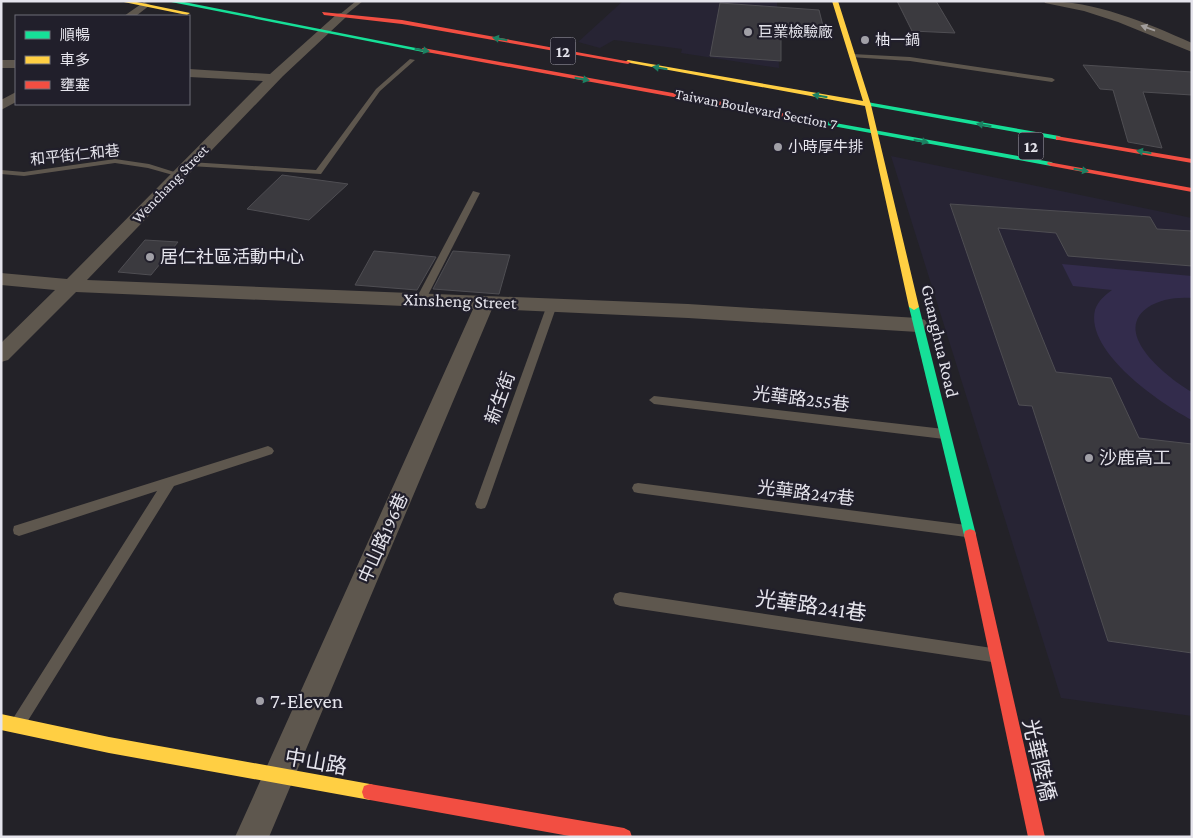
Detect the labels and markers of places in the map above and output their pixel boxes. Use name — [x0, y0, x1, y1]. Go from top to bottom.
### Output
place label: 巨業檢驗廠 — [758, 23, 833, 40]
marker: 巨業檢驗廠 — [742, 26, 754, 38]
place label: 柚一鍋 — [875, 31, 920, 48]
marker: 柚一鍋 — [859, 34, 871, 46]
place label: 小時厚牛排 — [788, 139, 863, 155]
marker: 小時厚牛排 — [772, 141, 784, 153]
place label: 居仁社區活動中心 — [160, 247, 304, 267]
marker: 居仁社區活動中心 — [144, 251, 156, 263]
place label: 沙鹿高工 — [1099, 448, 1171, 468]
marker: 沙鹿高工 — [1083, 452, 1095, 464]
place label: 7-Eleven — [270, 689, 343, 713]
marker: 7-Eleven — [254, 695, 266, 707]

